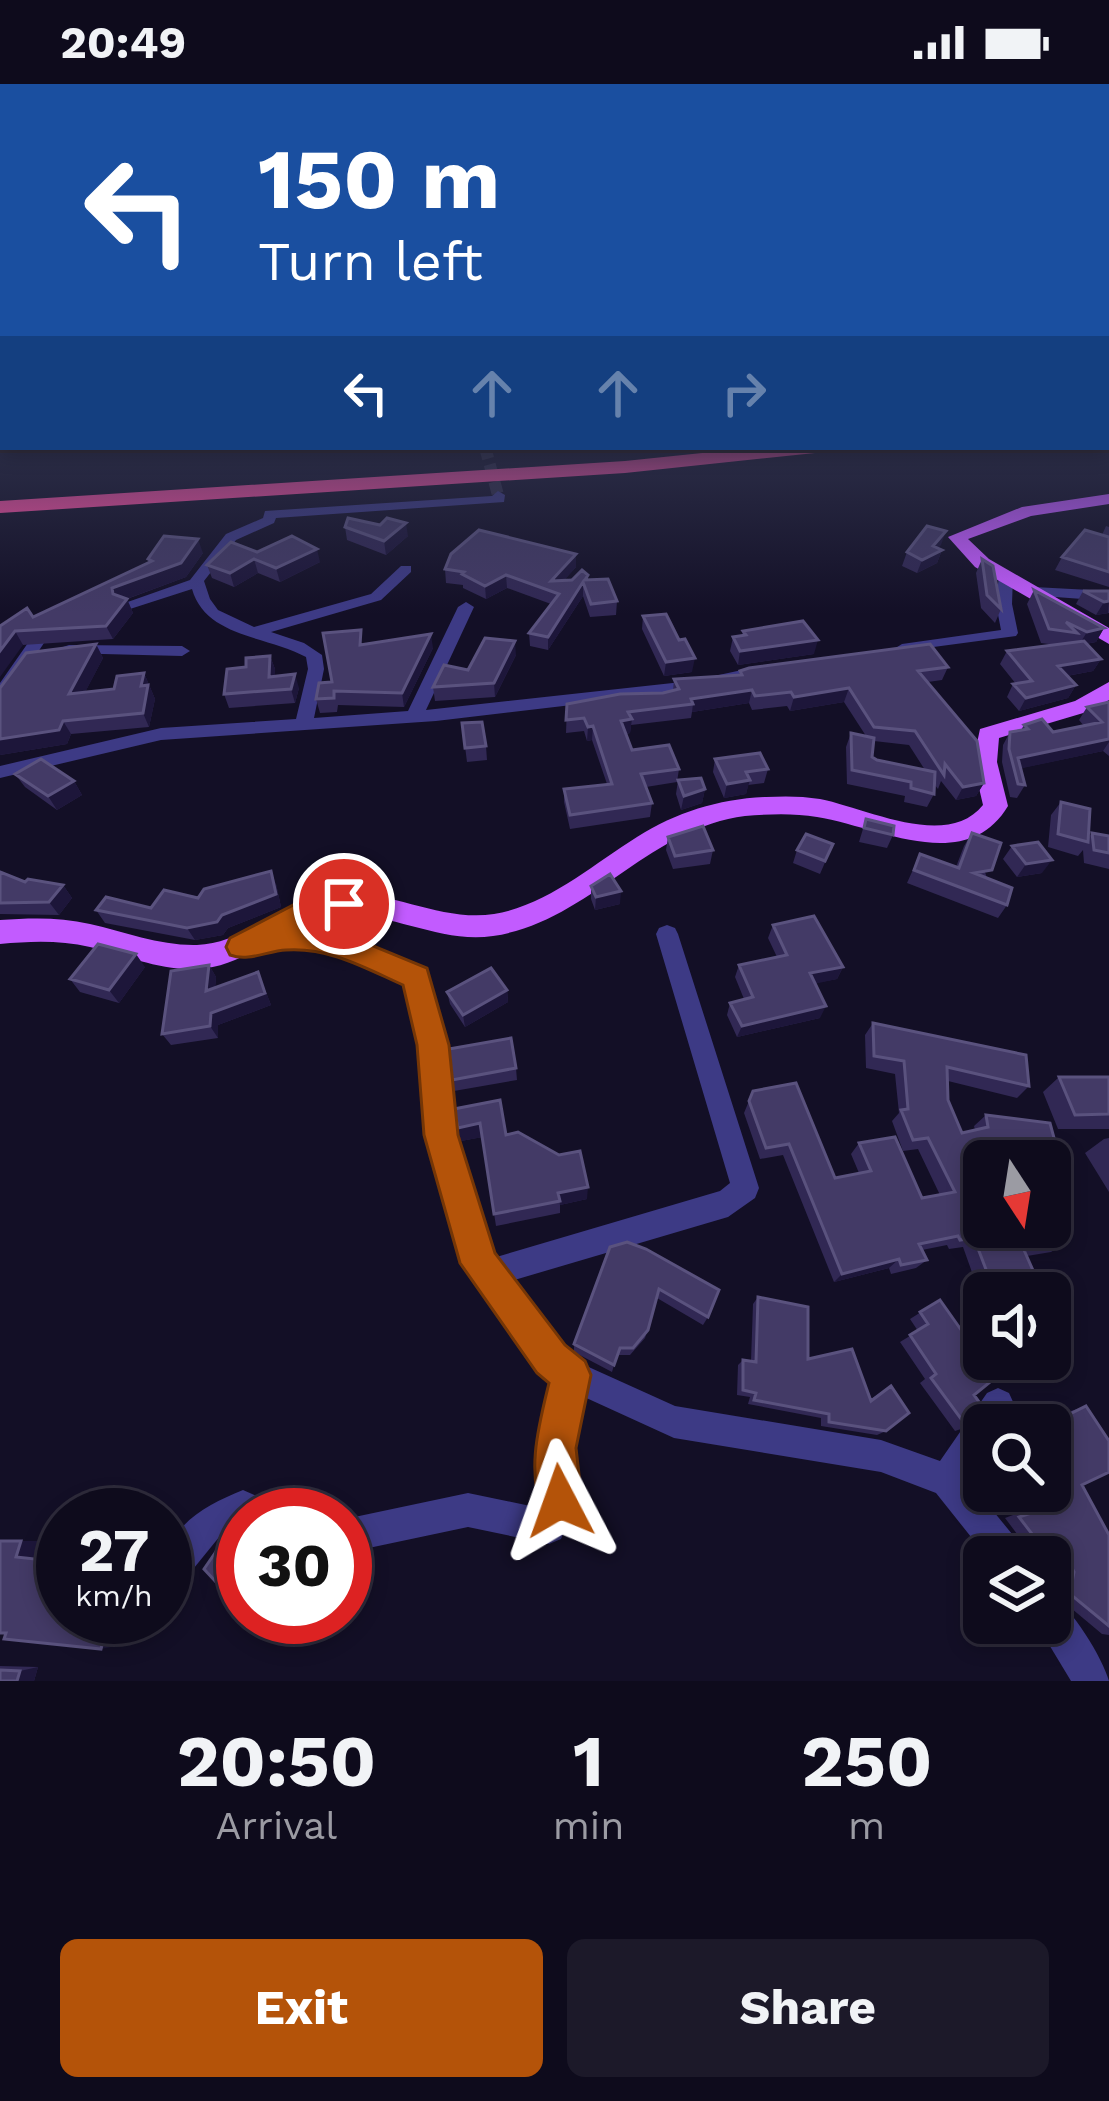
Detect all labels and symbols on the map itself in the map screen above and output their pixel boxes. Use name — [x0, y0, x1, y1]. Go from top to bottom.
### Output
pin — [293, 853, 395, 955]
north arrow — [963, 1140, 1071, 1248]
position arrow — [497, 1438, 623, 1564]
speed limit sign: 30 — [216, 1488, 372, 1644]

